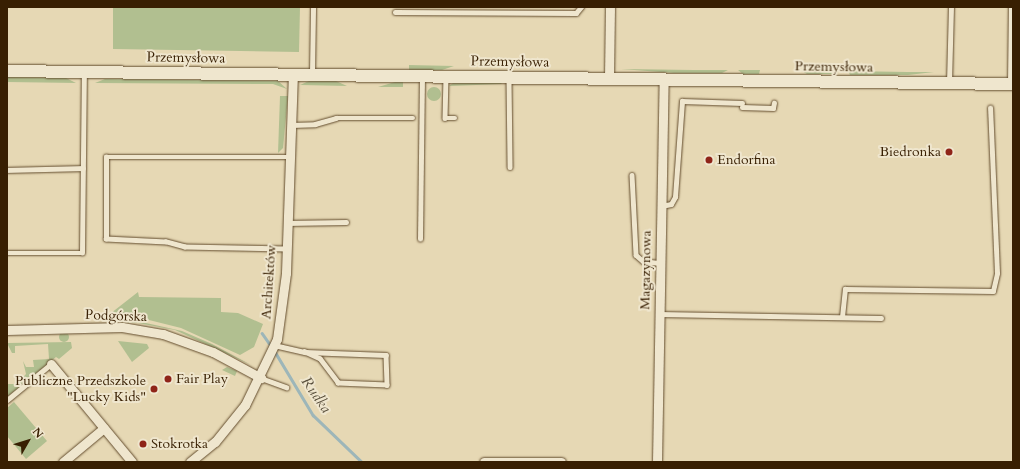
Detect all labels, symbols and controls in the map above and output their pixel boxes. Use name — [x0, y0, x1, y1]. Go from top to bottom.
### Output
street label: Przemysłowa — [147, 49, 225, 67]
street label: Przemysłowa — [471, 53, 549, 71]
street label: Przemysłowa — [795, 58, 873, 76]
place label: Biedronka — [880, 144, 941, 160]
marker: Biedronka — [944, 147, 954, 157]
place label: Endorfina — [717, 152, 776, 168]
marker: Endorfina — [704, 155, 714, 165]
street label: Magazynowa — [637, 230, 655, 310]
street label: Architektów — [258, 244, 280, 320]
street label: Podgórska — [85, 307, 147, 325]
place label: Fair Play — [176, 371, 228, 387]
place label: Publiczne Przedszkole "Lucky Kids" — [15, 373, 146, 406]
water label: Rudka — [297, 373, 335, 417]
marker: Fair Play — [163, 374, 173, 384]
marker: Publiczne Przedszkole "Lucky Kids" — [149, 384, 159, 394]
north arrow — [8, 421, 48, 461]
text: N — [29, 425, 47, 442]
place label: Stokrotka — [151, 436, 208, 452]
marker: Stokrotka — [138, 439, 148, 449]

